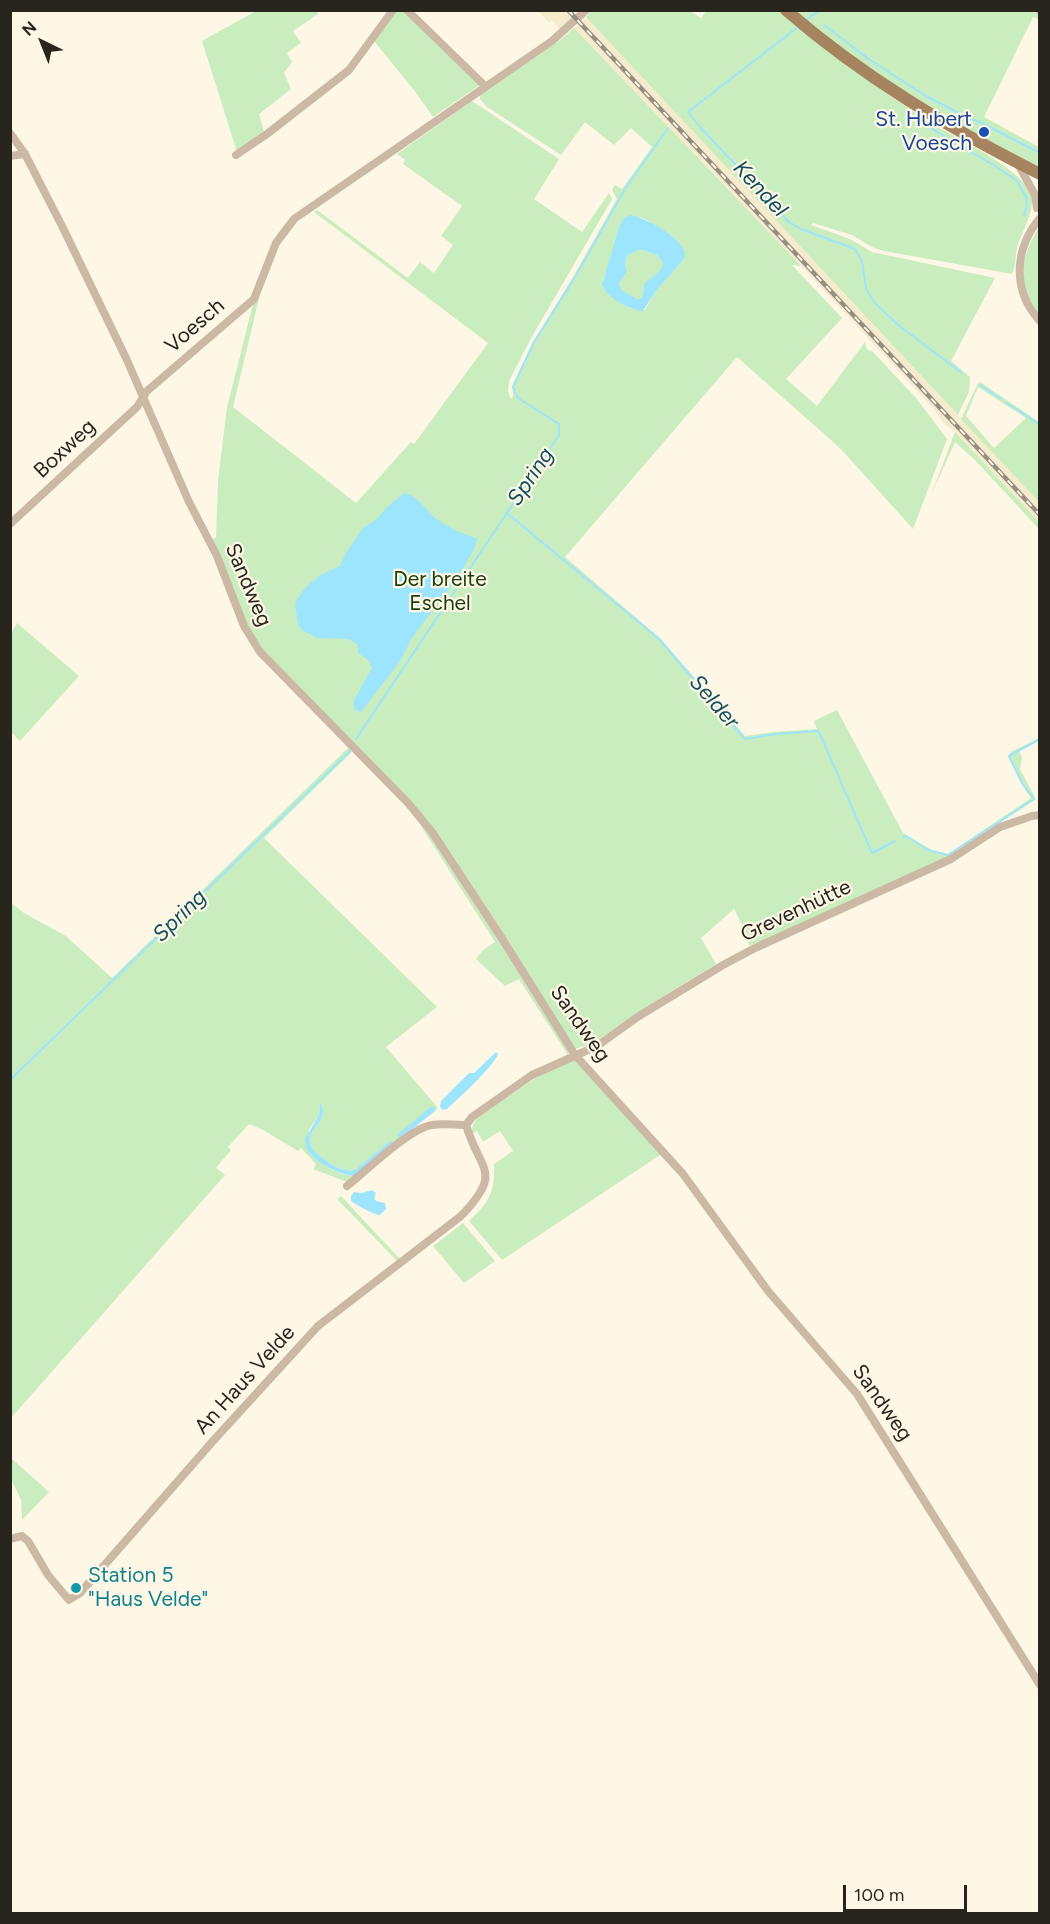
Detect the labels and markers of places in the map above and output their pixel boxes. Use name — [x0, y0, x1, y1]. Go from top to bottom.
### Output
place label: St. Hubert Voesch — [875, 107, 972, 157]
marker: St. Hubert Voesch — [977, 125, 991, 139]
place label: Station 5 "Haus Velde" — [88, 1563, 208, 1613]
marker: Station 5 "Haus Velde" — [69, 1581, 83, 1595]

